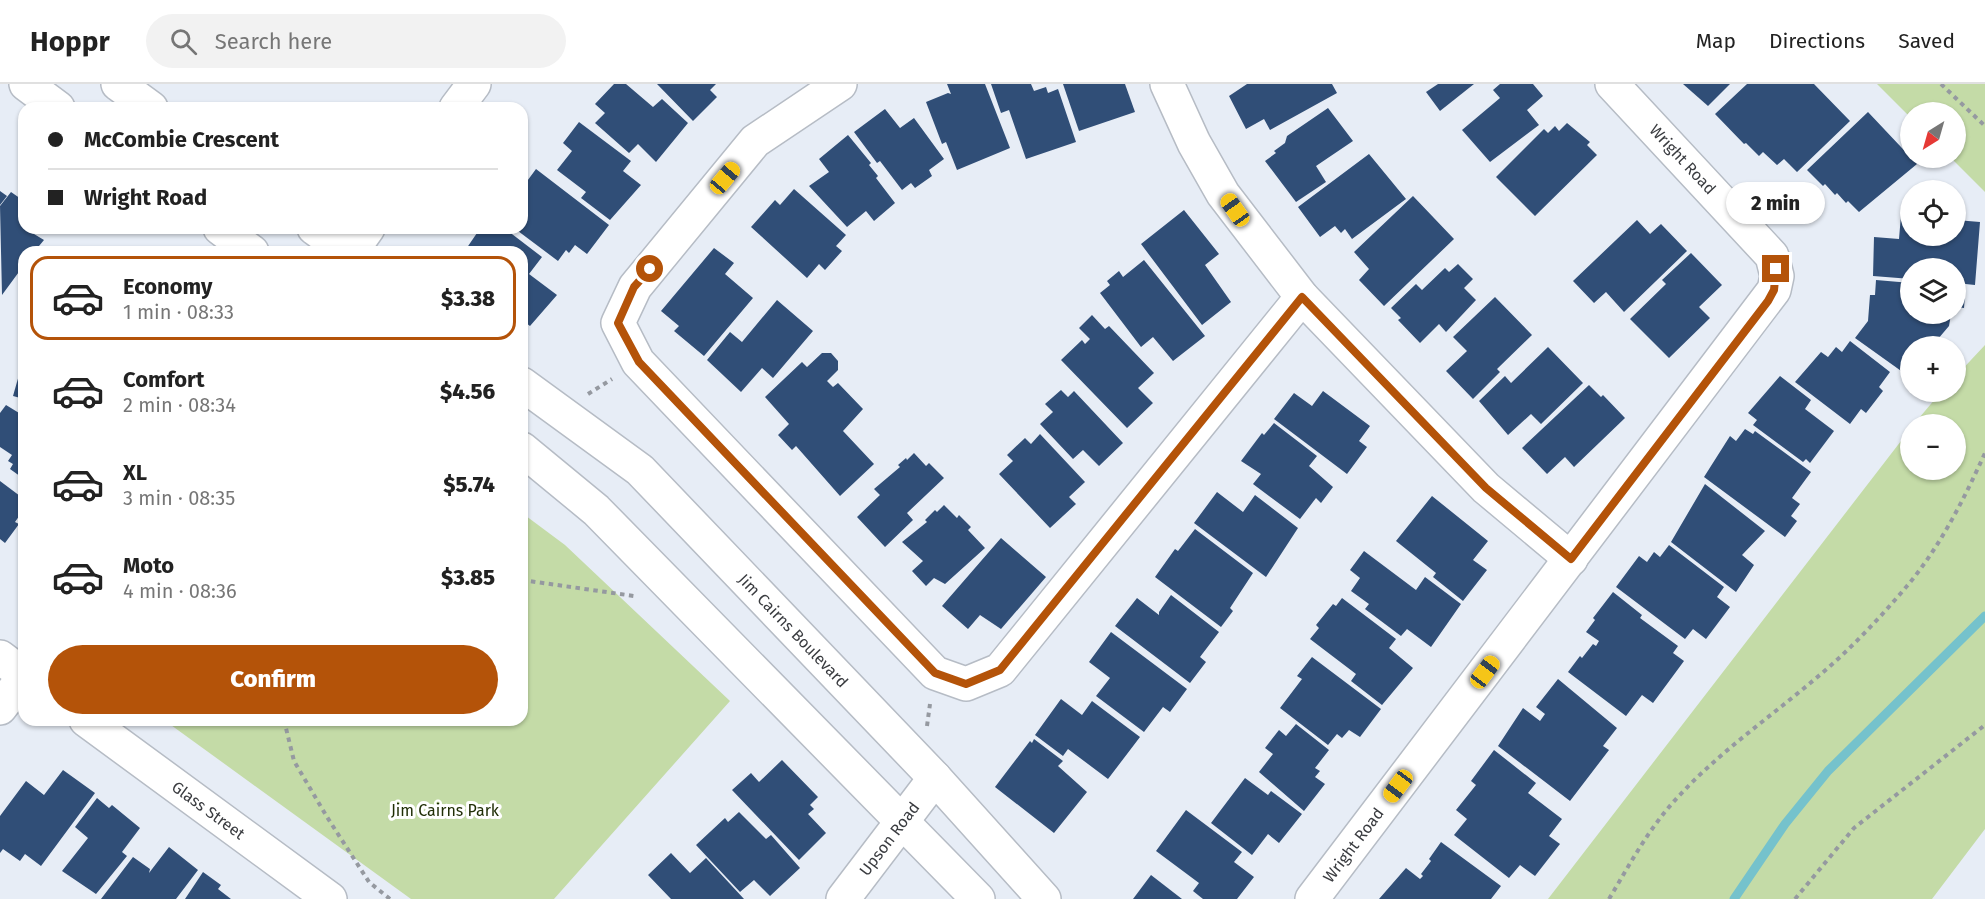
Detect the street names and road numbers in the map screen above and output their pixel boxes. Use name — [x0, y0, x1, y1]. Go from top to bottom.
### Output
street label: Wright Road — [1646, 121, 1720, 198]
street label: Jim Cairns Boulevard — [734, 570, 852, 691]
street label: Glass Street — [168, 777, 249, 843]
street label: Upson Road — [855, 798, 923, 879]
street label: Wright Road — [1319, 804, 1388, 886]

